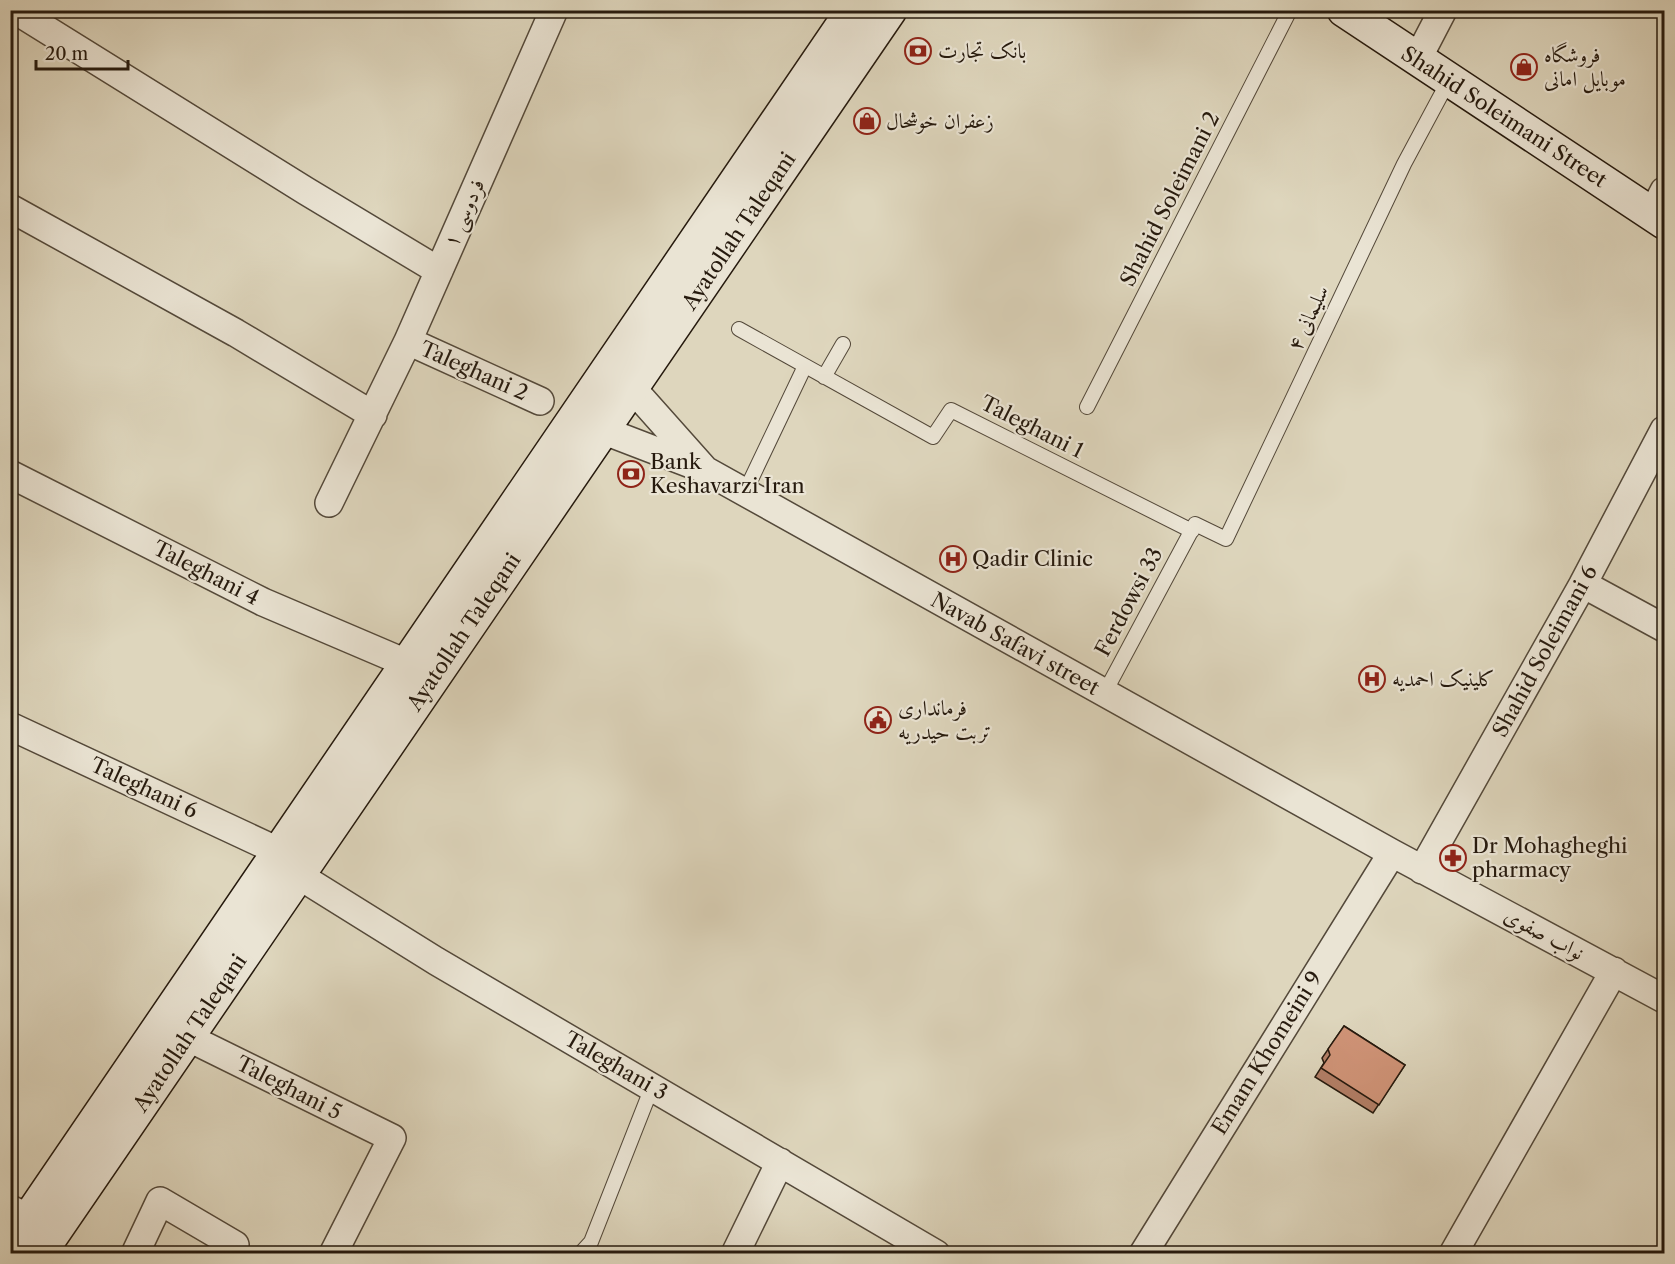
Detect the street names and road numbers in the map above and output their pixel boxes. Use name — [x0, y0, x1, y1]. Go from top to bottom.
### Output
street label: Shahid Soleimani Street — [1397, 41, 1612, 193]
street label: Shahid Soleimani 2 — [1115, 107, 1224, 290]
street label: Ayatollah Taleqani — [676, 147, 801, 315]
street label: فردوسی ۱ — [438, 175, 492, 252]
street label: سلیمانی ۴ — [1282, 281, 1333, 354]
street label: Taleghani 2 — [416, 336, 532, 405]
street label: Taleghani 1 — [977, 390, 1088, 463]
street label: Taleghani 4 — [149, 535, 263, 610]
street label: Ferdowsi 33 — [1089, 543, 1168, 660]
street label: Ayatollah Taleqani — [401, 548, 526, 716]
street label: Shahid Soleimani 6 — [1487, 560, 1602, 741]
street label: Navab Safavi street — [927, 587, 1104, 700]
street label: Taleghani 6 — [87, 752, 202, 823]
street label: نواب صفوی — [1500, 902, 1588, 966]
street label: Ayatollah Taleqani — [127, 949, 252, 1117]
street label: Emam Khomeini 9 — [1206, 966, 1327, 1139]
street label: Taleghani 3 — [560, 1026, 672, 1105]
street label: Taleghani 5 — [232, 1050, 346, 1125]

